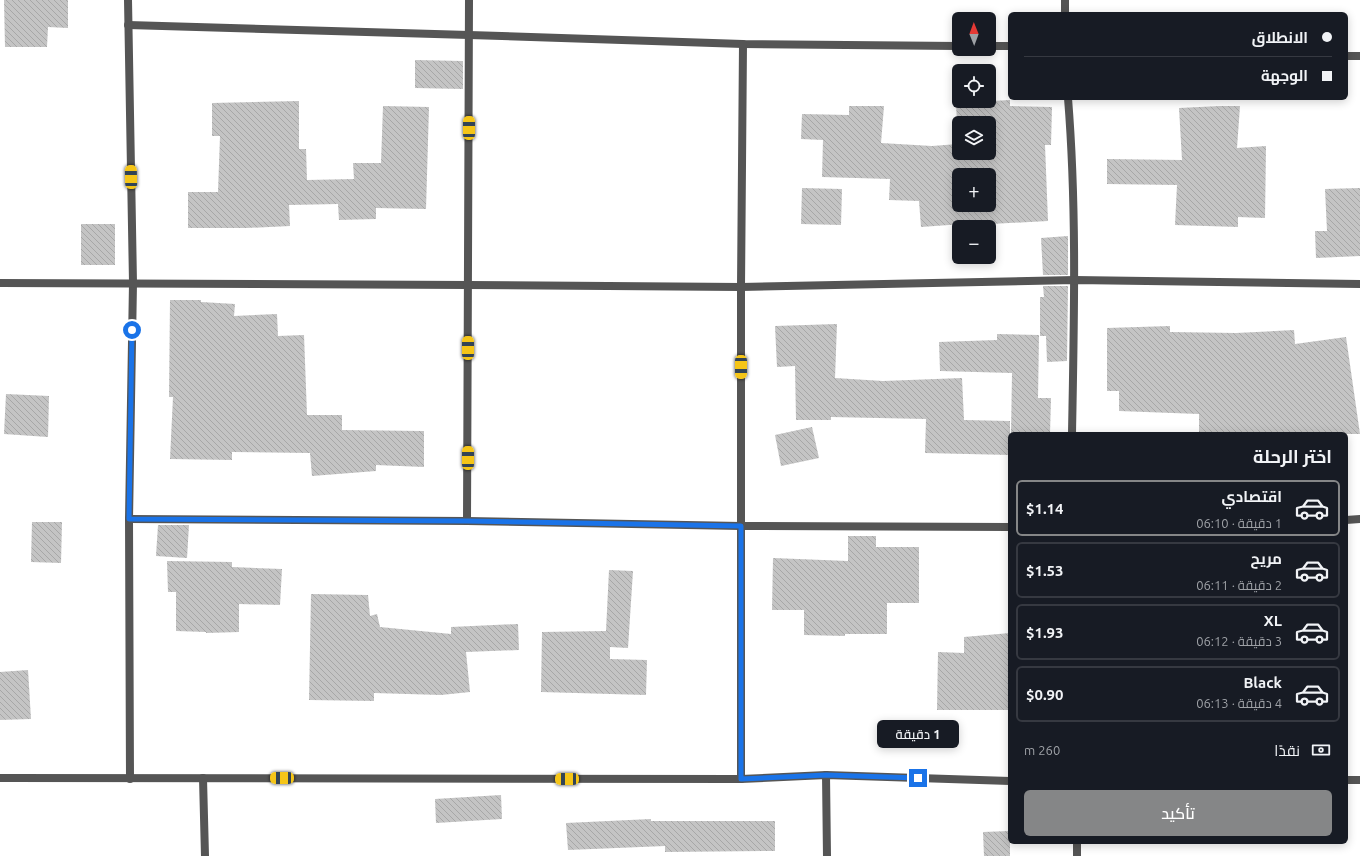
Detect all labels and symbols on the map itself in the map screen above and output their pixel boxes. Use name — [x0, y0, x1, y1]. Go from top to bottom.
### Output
north arrow — [952, 12, 996, 56]
car — [463, 116, 475, 140]
car — [125, 165, 137, 189]
route start — [123, 321, 141, 339]
car — [462, 336, 474, 360]
car — [735, 355, 747, 379]
car — [462, 446, 474, 470]
callout: 1 دقيقة — [877, 720, 959, 748]
route end — [909, 769, 927, 787]
car — [270, 772, 294, 784]
car — [555, 773, 579, 785]

